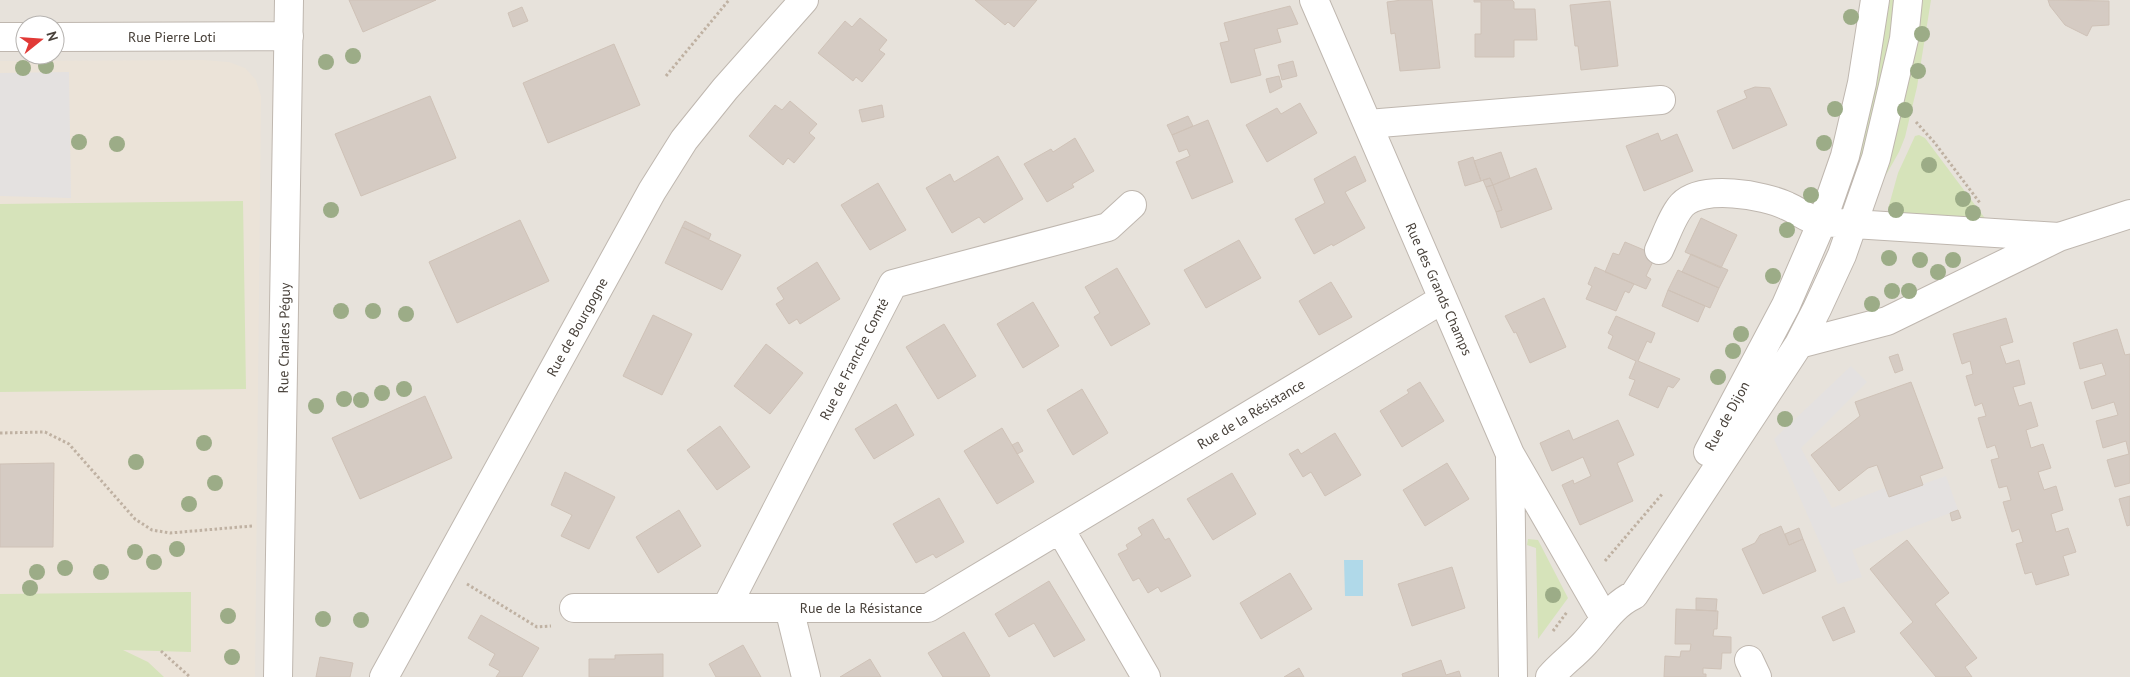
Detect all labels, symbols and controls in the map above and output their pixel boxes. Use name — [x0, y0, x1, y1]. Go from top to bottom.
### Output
north arrow — [15, 15, 65, 65]
street label: Rue Pierre Loti — [128, 28, 216, 46]
text: N — [42, 29, 62, 43]
street label: Rue des Grands Champs — [1402, 220, 1476, 358]
street label: Rue de Bourgogne — [542, 274, 612, 380]
street label: Rue Charles Péguy — [274, 282, 294, 393]
street label: Rue de Franche Comté — [815, 295, 893, 423]
street label: Rue de la Résistance — [1194, 375, 1308, 453]
street label: Rue de Dijon — [1701, 378, 1753, 454]
street label: Rue de la Résistance — [800, 599, 922, 617]

